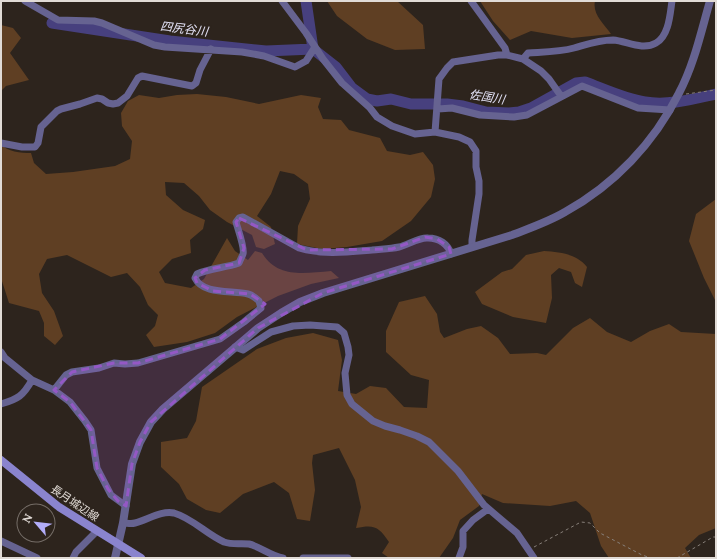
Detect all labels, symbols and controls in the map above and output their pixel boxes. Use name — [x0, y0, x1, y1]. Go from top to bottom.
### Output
water label: 四尻谷川 — [159, 18, 211, 39]
water label: 佐国川 — [468, 86, 508, 107]
street label: 長月城辺線 — [48, 482, 102, 524]
north arrow — [16, 503, 56, 543]
text: N — [19, 511, 36, 525]

